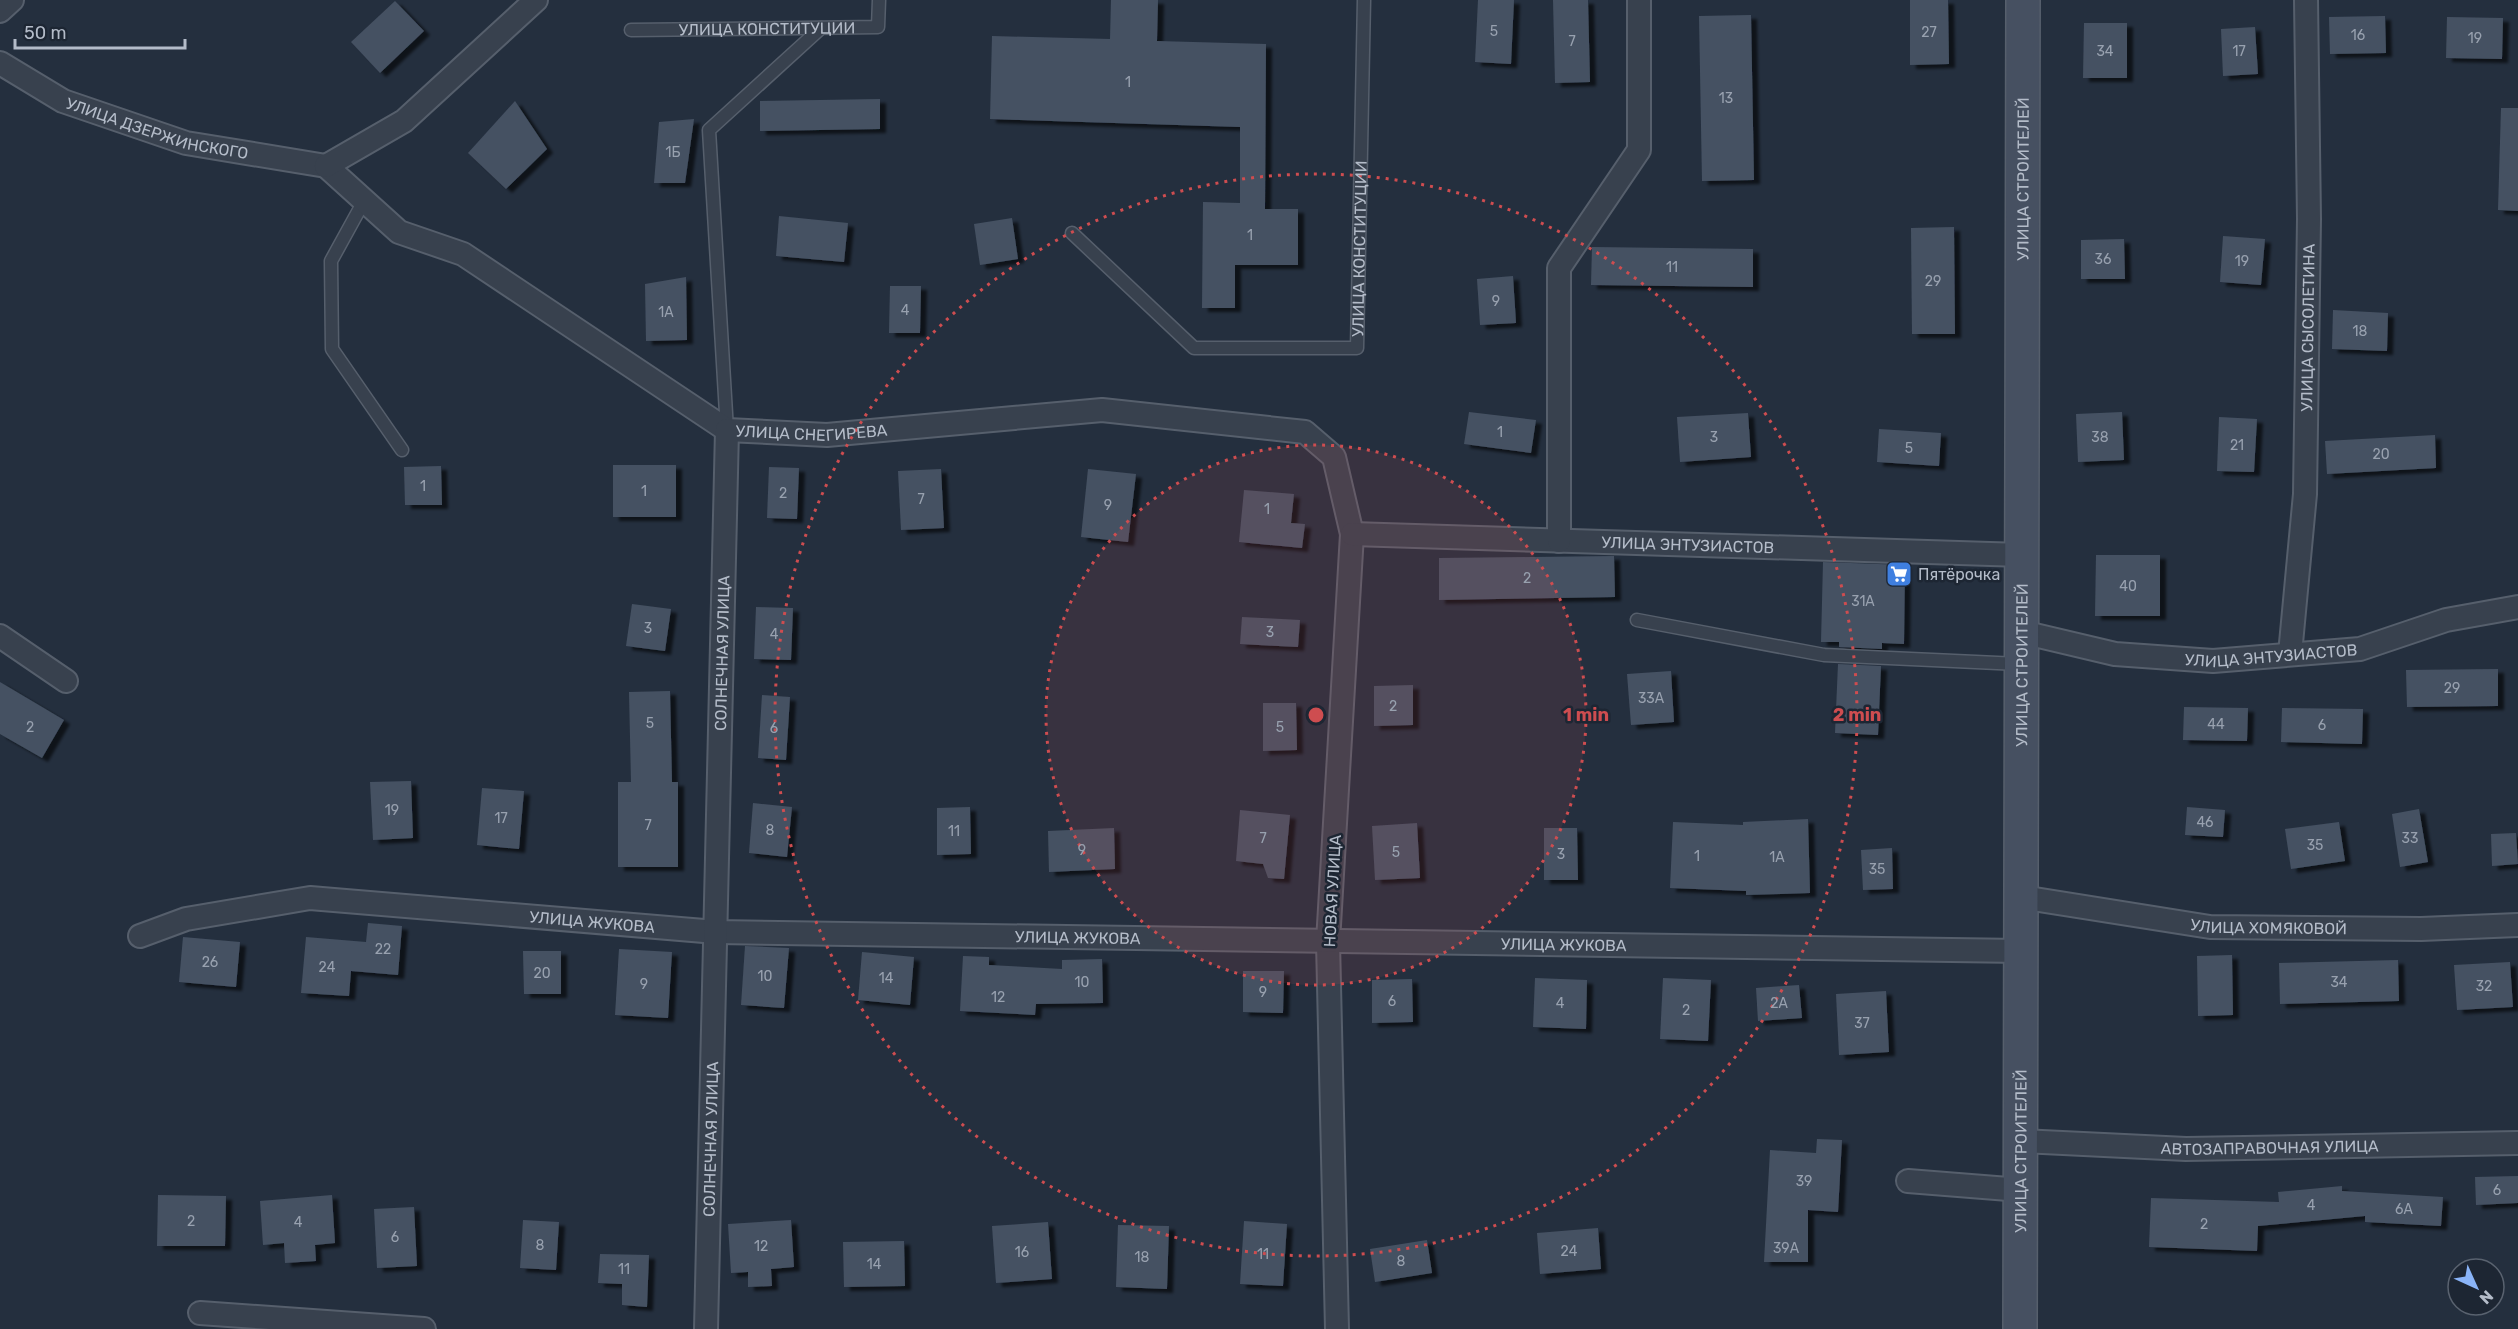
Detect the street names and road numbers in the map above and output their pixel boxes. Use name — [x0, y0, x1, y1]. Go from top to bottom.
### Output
street label: УЛИЦА КОНСТИТУЦИИ — [679, 18, 855, 39]
street label: УЛИЦА ДЗЕРЖИНСКОГО — [63, 94, 250, 163]
street label: УЛИЦА СТРОИТЕЛЕЙ — [2013, 97, 2033, 261]
street label: УЛИЦА КОНСТИТУЦИИ — [1348, 160, 1371, 337]
street label: УЛИЦА СЫСОЛЕТИНА — [2297, 243, 2319, 412]
street label: УЛИЦА СНЕГИРЕВА — [735, 421, 888, 445]
street label: УЛИЦА ЭНТУЗИАСТОВ — [1601, 533, 1775, 557]
street label: СОЛНЕЧНАЯ УЛИЦА — [711, 575, 734, 731]
street label: УЛИЦА СТРОИТЕЛЕЙ — [2012, 583, 2032, 747]
street label: УЛИЦА ЭНТУЗИАСТОВ — [2184, 640, 2358, 671]
street label: НОВАЯ УЛИЦА — [1320, 834, 1345, 948]
street label: УЛИЦА ЖУКОВА — [529, 907, 656, 937]
street label: УЛИЦА ХОМЯКОВОЙ — [2189, 915, 2347, 938]
street label: УЛИЦА ЖУКОВА — [1015, 927, 1141, 948]
street label: УЛИЦА ЖУКОВА — [1501, 934, 1627, 955]
street label: СОЛНЕЧНАЯ УЛИЦА — [700, 1061, 722, 1217]
street label: УЛИЦА СТРОИТЕЛЕЙ — [2011, 1069, 2031, 1233]
street label: АВТОЗАПРАВОЧНАЯ УЛИЦА — [2160, 1137, 2379, 1159]

